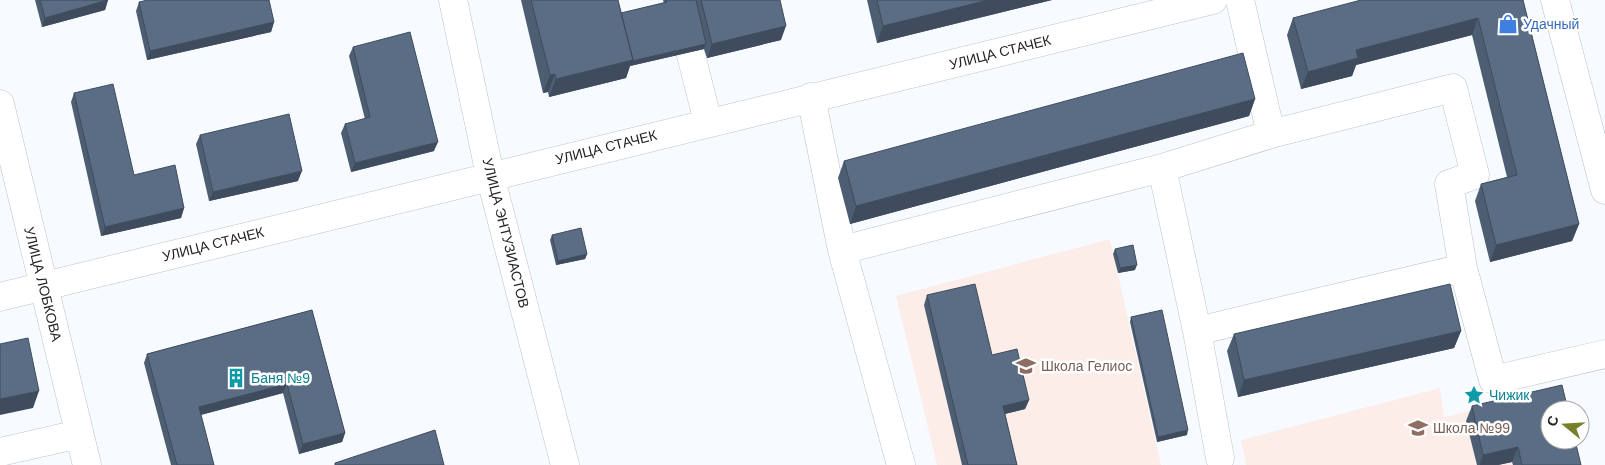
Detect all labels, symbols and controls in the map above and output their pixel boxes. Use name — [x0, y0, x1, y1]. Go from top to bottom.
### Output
shop icon: Удачный — [1497, 13, 1519, 35]
place label: Удачный — [1523, 16, 1579, 32]
street label: УЛИЦА СТАЧЕК — [948, 31, 1053, 72]
street label: УЛИЦА СТАЧЕК — [554, 126, 659, 167]
street label: УЛИЦА ЭНТУЗИАСТОВ — [480, 156, 532, 310]
street label: УЛИЦА СТАЧЕК — [161, 223, 266, 264]
street label: УЛИЦА ЛОБКОВА — [21, 225, 65, 344]
school or university icon: Школа Гелиос — [1015, 355, 1037, 377]
place label: Школа Гелиос — [1041, 358, 1132, 374]
building icon: Баня №9 — [225, 367, 247, 389]
place label: Баня №9 — [251, 370, 310, 386]
place icon: Чижик — [1463, 384, 1485, 406]
place label: Чижик — [1489, 387, 1530, 403]
north arrow — [1540, 400, 1590, 450]
text: С — [1543, 414, 1562, 428]
school or university icon: Школа №99 — [1407, 417, 1429, 439]
place label: Школа №99 — [1433, 420, 1510, 436]

